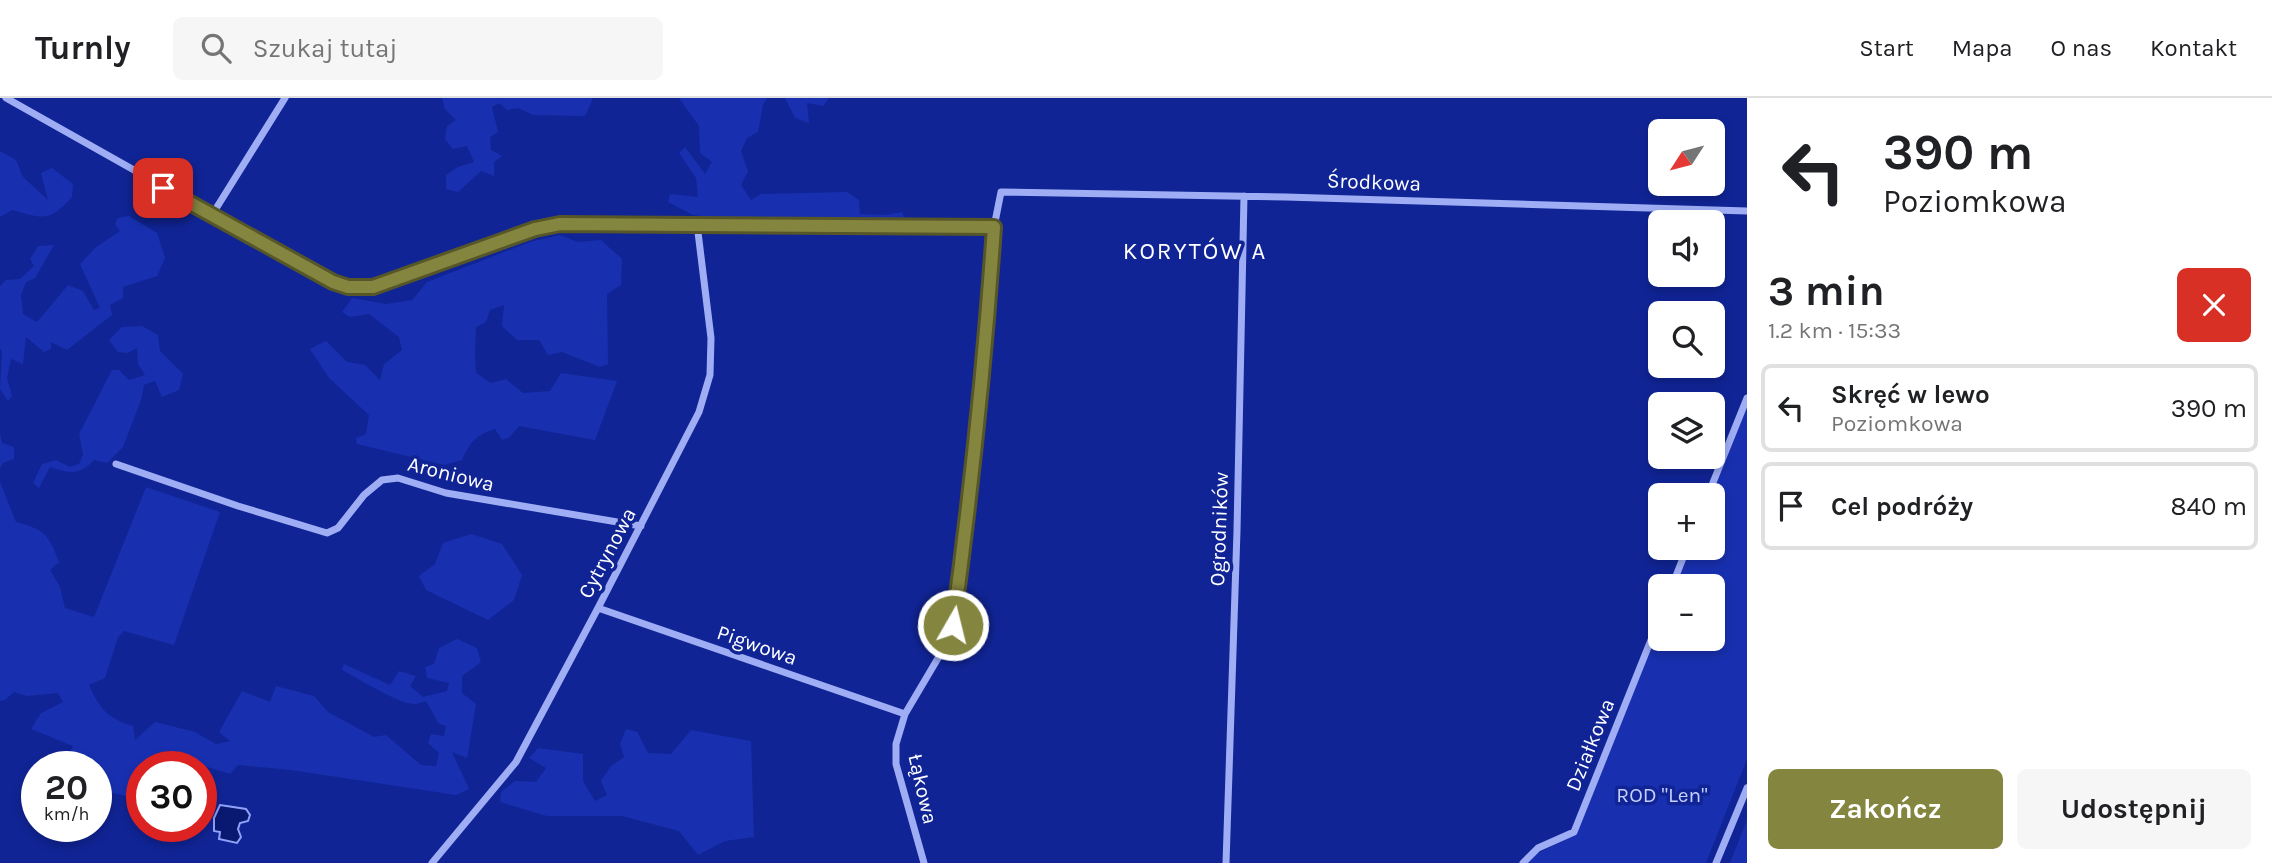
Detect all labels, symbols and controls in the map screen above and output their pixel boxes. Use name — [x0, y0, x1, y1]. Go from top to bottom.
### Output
search box — [173, 17, 663, 80]
text: Turnly — [35, 29, 131, 67]
icon: search — [197, 29, 235, 67]
text: Szukaj tutaj — [253, 33, 398, 64]
text: Start — [1859, 34, 1914, 62]
text: Mapa — [1952, 34, 2013, 62]
text: O nas — [2051, 34, 2112, 62]
text: Kontakt — [2150, 34, 2237, 62]
north arrow — [1648, 119, 1726, 196]
map controls — [1648, 119, 1725, 651]
text: 390 m — [1883, 124, 2033, 181]
icon: left — [1768, 126, 1859, 217]
pin — [133, 158, 193, 218]
street label: Środkowa — [1326, 168, 1422, 196]
icon: arrive — [144, 169, 182, 207]
text: Poziomkowa — [1883, 183, 2067, 220]
button: sound — [1648, 210, 1725, 287]
district label: KORYTÓW A — [1123, 237, 1267, 265]
text: 3 min — [1768, 266, 1885, 316]
button: close — [2177, 268, 2251, 342]
button: search — [1648, 301, 1725, 378]
text: 1.2 km · 15:33 — [1768, 317, 1901, 344]
text: Skręć w lewo — [1831, 379, 1990, 410]
icon: left — [1772, 389, 1810, 427]
button: layers — [1648, 392, 1725, 469]
text: 390 m — [2171, 393, 2247, 424]
text: Poziomkowa — [1831, 410, 1963, 437]
street label: Aroniowa — [405, 452, 497, 496]
street label: Ogrodników — [1205, 471, 1233, 587]
button: + — [1648, 483, 1725, 560]
icon: arrive — [1772, 487, 1810, 525]
text: Cel podróży — [1831, 491, 1973, 522]
text: 840 m — [2171, 491, 2247, 522]
street label: Cytrynowa — [573, 504, 641, 602]
button: − — [1648, 574, 1725, 651]
position arrow — [916, 588, 990, 662]
street label: Pigwowa — [714, 620, 800, 670]
street label: Działkowa — [1561, 695, 1619, 795]
speed limit sign: 30 — [126, 751, 217, 842]
street label: Łąkowa — [903, 751, 943, 827]
text: 20 — [45, 767, 88, 808]
button: Zakończ — [1768, 769, 2003, 849]
button: Udostępnij — [2017, 769, 2251, 849]
park label: ROD "Len" — [1616, 783, 1708, 807]
text: km/h — [44, 803, 89, 825]

